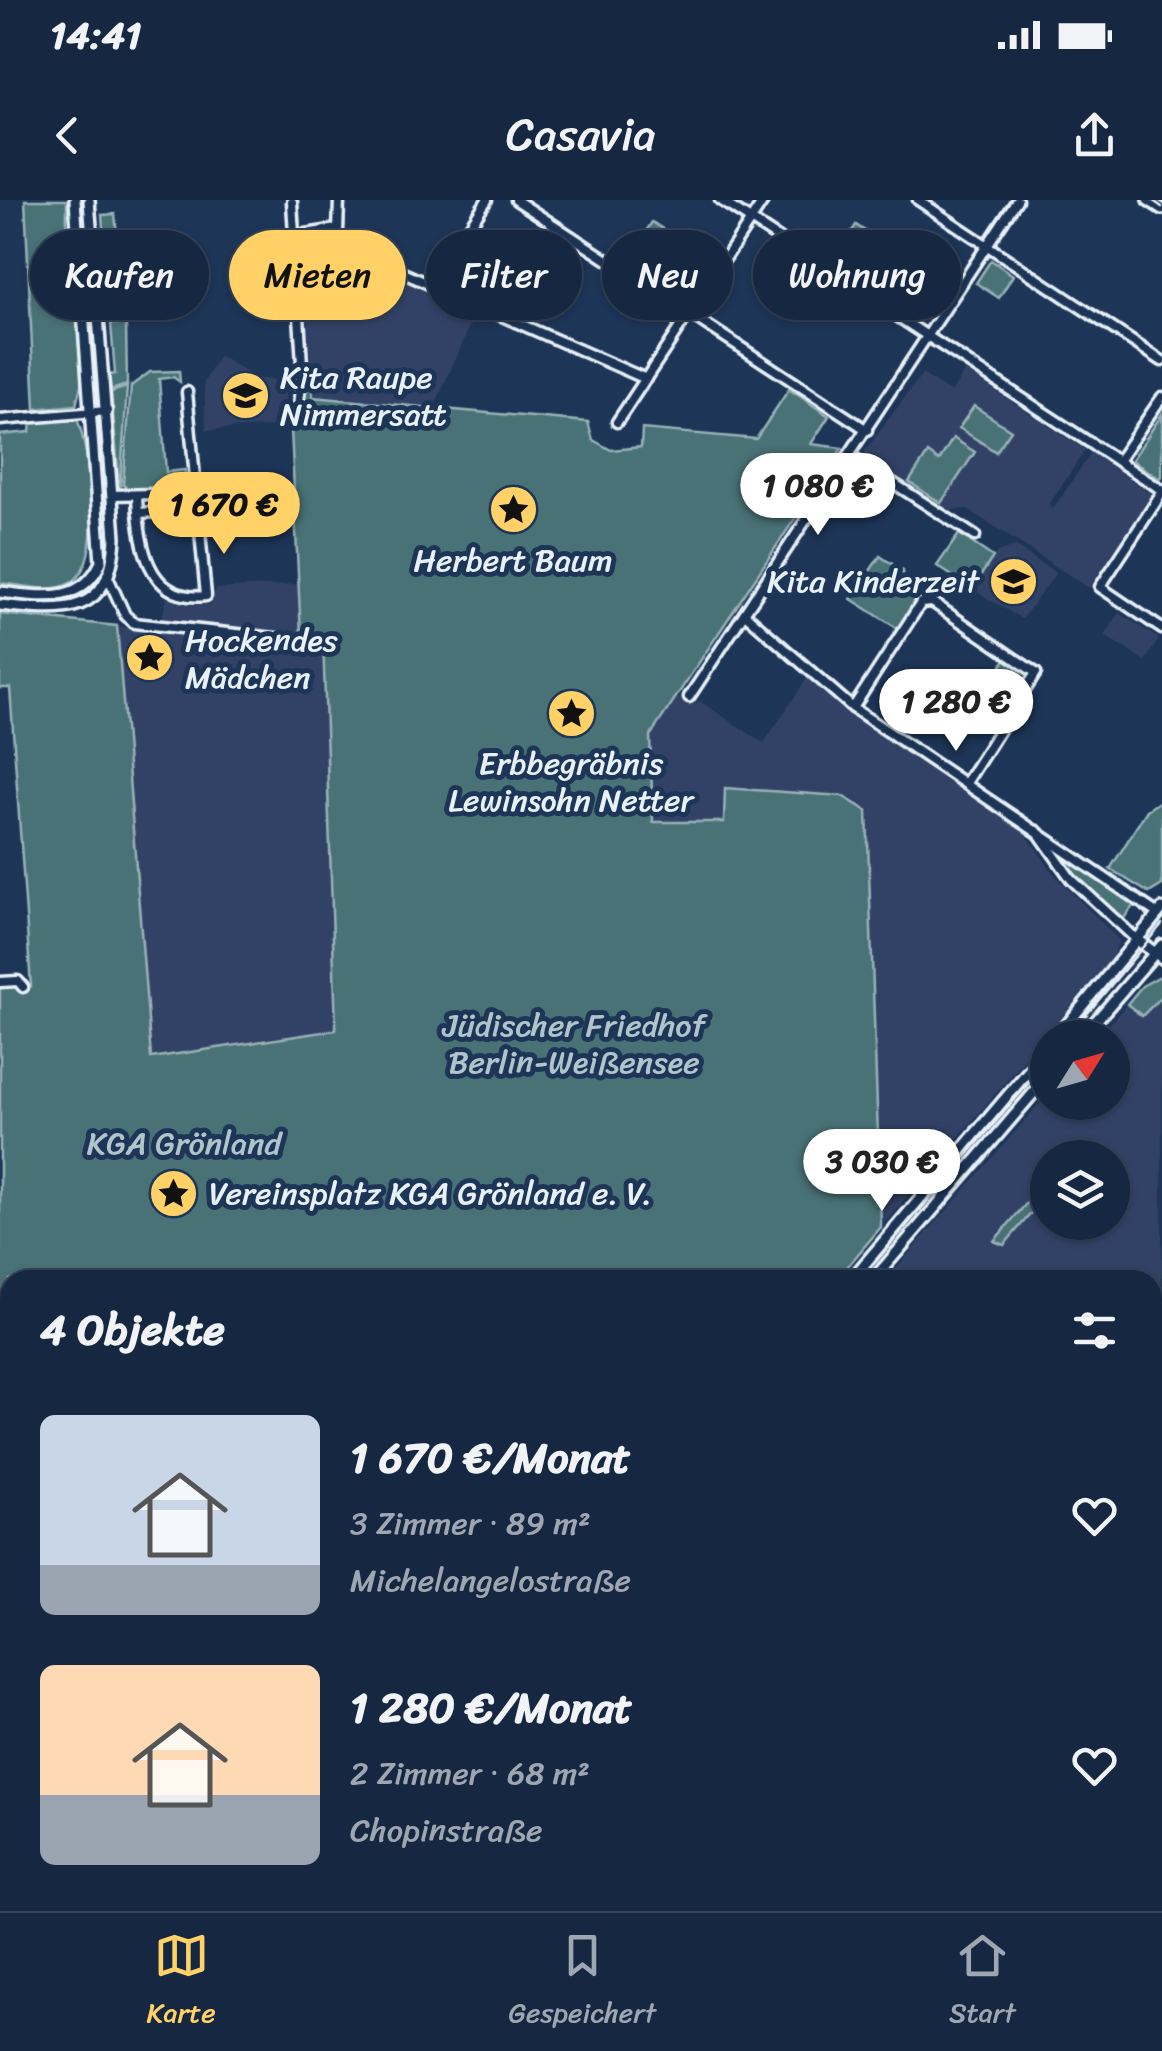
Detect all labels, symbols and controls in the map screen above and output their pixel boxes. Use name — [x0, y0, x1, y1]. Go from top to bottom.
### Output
text: 14:41 — [50, 2, 142, 69]
text: Casavia — [506, 95, 656, 175]
icon: back — [40, 108, 95, 163]
icon: share — [1067, 108, 1122, 163]
chip: Kaufen — [30, 230, 209, 320]
chip: Mieten — [229, 230, 406, 320]
chip: Filter — [426, 230, 582, 320]
chip: Neu — [602, 230, 733, 320]
chip: Wohnung — [753, 230, 961, 320]
place label: Kita Raupe Nimmersatt — [280, 349, 447, 443]
school or university icon: Kita Raupe Nimmersatt — [219, 369, 271, 421]
pin: 1 080 € — [726, 453, 910, 538]
text: 1 080 € — [762, 457, 874, 514]
pin: 1 670 € — [132, 472, 316, 557]
text: 1 670 € — [170, 476, 278, 533]
place icon: Herbert Baum — [487, 484, 539, 536]
place label: Herbert Baum — [413, 532, 613, 589]
place label: Kita Kinderzeit — [767, 553, 980, 610]
school or university icon: Kita Kinderzeit — [988, 555, 1040, 607]
place label: Hockendes Mädchen — [185, 612, 338, 706]
place icon: Hockendes Mädchen — [124, 632, 176, 684]
pin: 1 280 € — [864, 669, 1048, 754]
text: 1 280 € — [901, 673, 1011, 730]
place icon: Erbbegräbnis Lewinsohn Netter — [545, 687, 597, 739]
place label: Erbbegräbnis Lewinsohn Netter — [448, 735, 696, 829]
park label: Jüdischer Friedhof Berlin-Weißensee — [442, 997, 709, 1091]
north arrow — [1030, 1020, 1130, 1120]
map controls — [1030, 1020, 1130, 1240]
park label: KGA Grönland — [87, 1115, 283, 1172]
pin: 3 030 € — [790, 1129, 974, 1214]
text: 3 030 € — [825, 1133, 939, 1190]
button: layers — [1030, 1140, 1130, 1240]
place label: Vereinsplatz KGA Grönland e. V. — [209, 1165, 652, 1222]
place icon: Vereinsplatz KGA Grönland e. V. — [148, 1167, 200, 1219]
text: 4 Objekte — [40, 1293, 225, 1367]
icon: filters — [1067, 1303, 1122, 1358]
text: 1 670 €/Monat — [350, 1421, 631, 1495]
icon: home — [120, 1455, 240, 1575]
icon: heart — [1067, 1488, 1122, 1543]
text: 3 Zimmer · 89 m² — [350, 1495, 590, 1552]
text: Michelangelostraße — [350, 1552, 631, 1609]
text: 1 280 €/Monat — [350, 1671, 632, 1745]
icon: home — [120, 1705, 240, 1825]
icon: heart — [1067, 1738, 1122, 1793]
text: 2 Zimmer · 68 m² — [350, 1745, 590, 1802]
text: Chopinstraße — [350, 1802, 543, 1859]
tab: Karte — [146, 1928, 216, 2037]
tab: Gespeichert — [509, 1928, 656, 2037]
tab: Start — [949, 1928, 1016, 2037]

